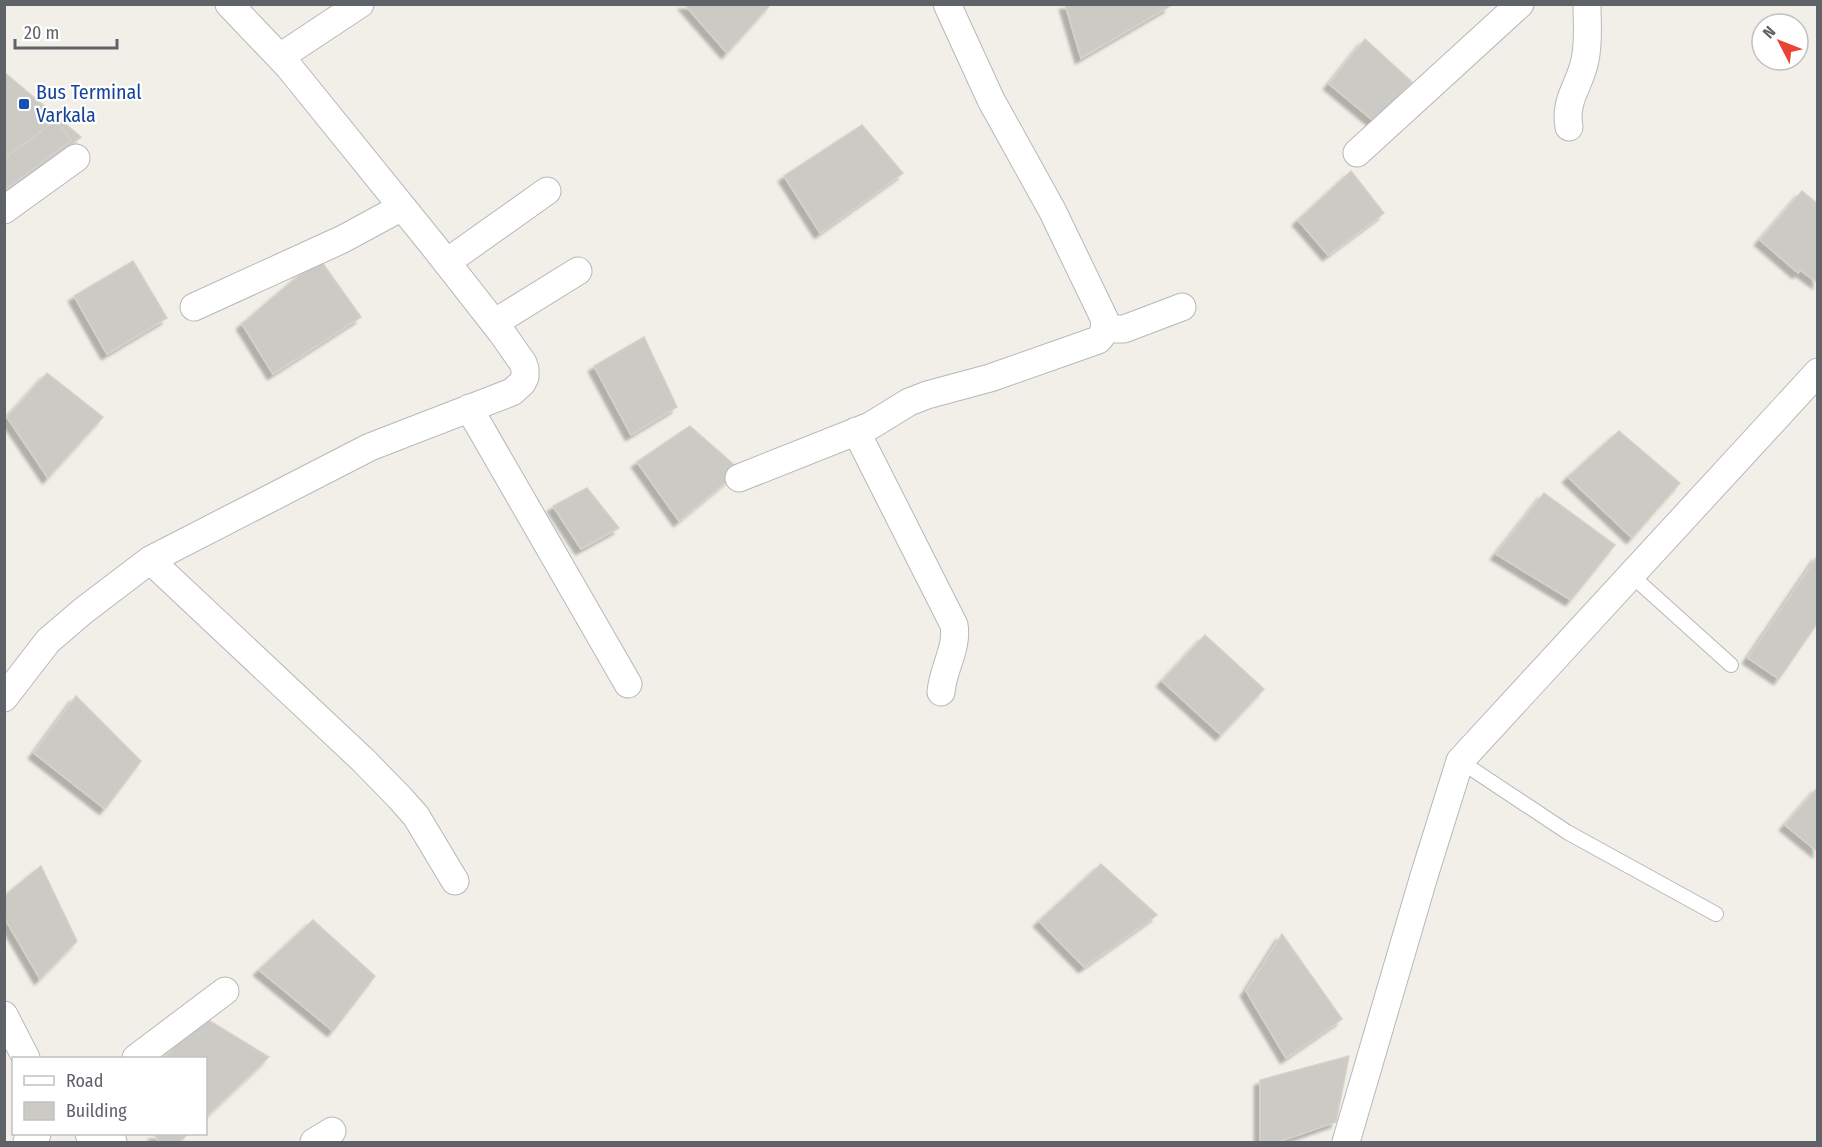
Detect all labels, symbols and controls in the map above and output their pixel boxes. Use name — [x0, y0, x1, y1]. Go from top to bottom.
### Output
scale bar — [15, 12, 117, 50]
north arrow — [1750, 12, 1810, 72]
text: 20 m — [24, 22, 59, 44]
text: N — [1759, 22, 1779, 42]
place label: Bus Terminal Varkala — [36, 80, 142, 127]
marker: Bus Terminal Varkala — [17, 97, 31, 111]
legend — [12, 1057, 207, 1135]
text: Road — [66, 1070, 103, 1092]
text: Building — [66, 1100, 127, 1122]

